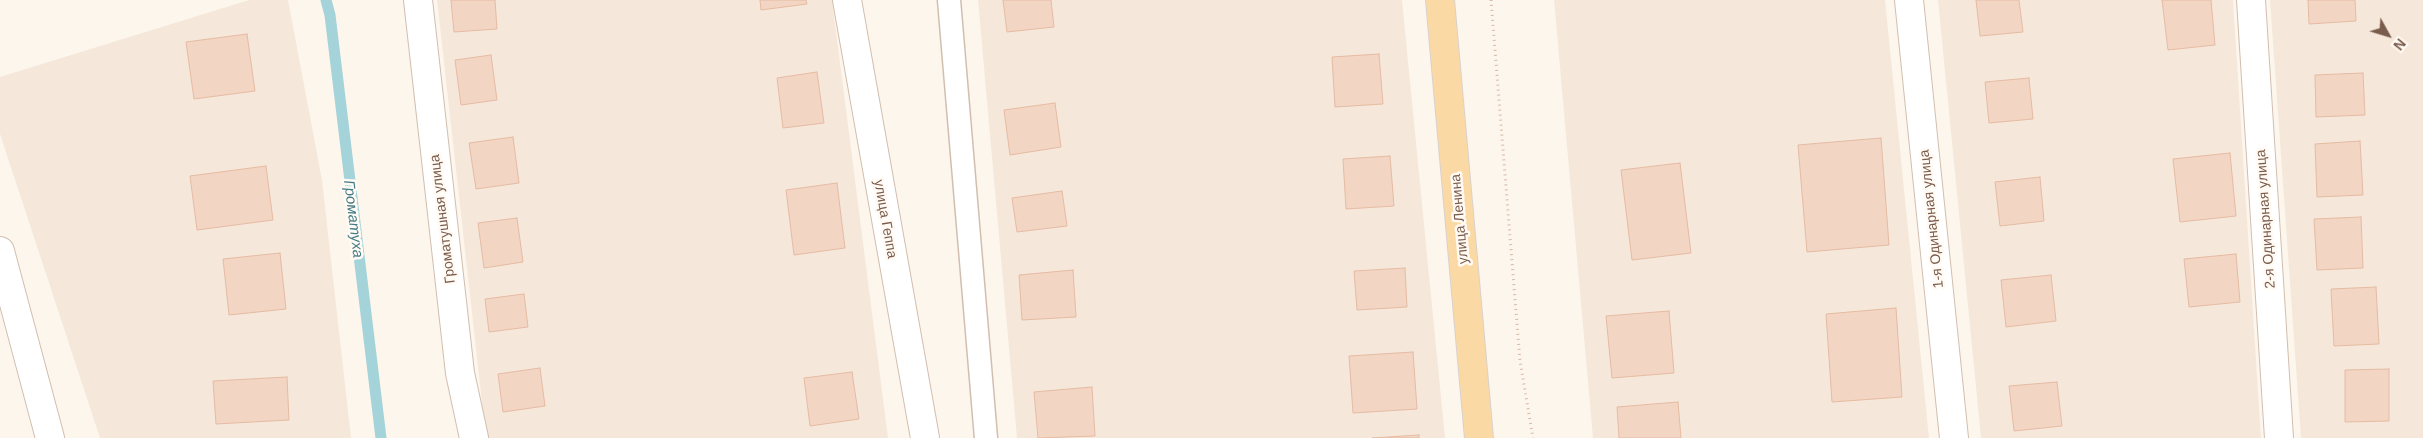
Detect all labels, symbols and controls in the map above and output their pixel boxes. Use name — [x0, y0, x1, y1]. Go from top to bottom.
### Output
north arrow — [2363, 10, 2413, 60]
text: N — [2390, 35, 2409, 53]
street label: 1-я Одинарная улица — [1916, 149, 1948, 289]
street label: 2-я Одинарная улица — [2253, 149, 2279, 289]
street label: Громатушная улица — [427, 154, 459, 284]
street label: улица Ленина — [1448, 173, 1472, 265]
street label: улица Геппа — [870, 178, 900, 260]
water label: Громатуха — [339, 179, 367, 259]

